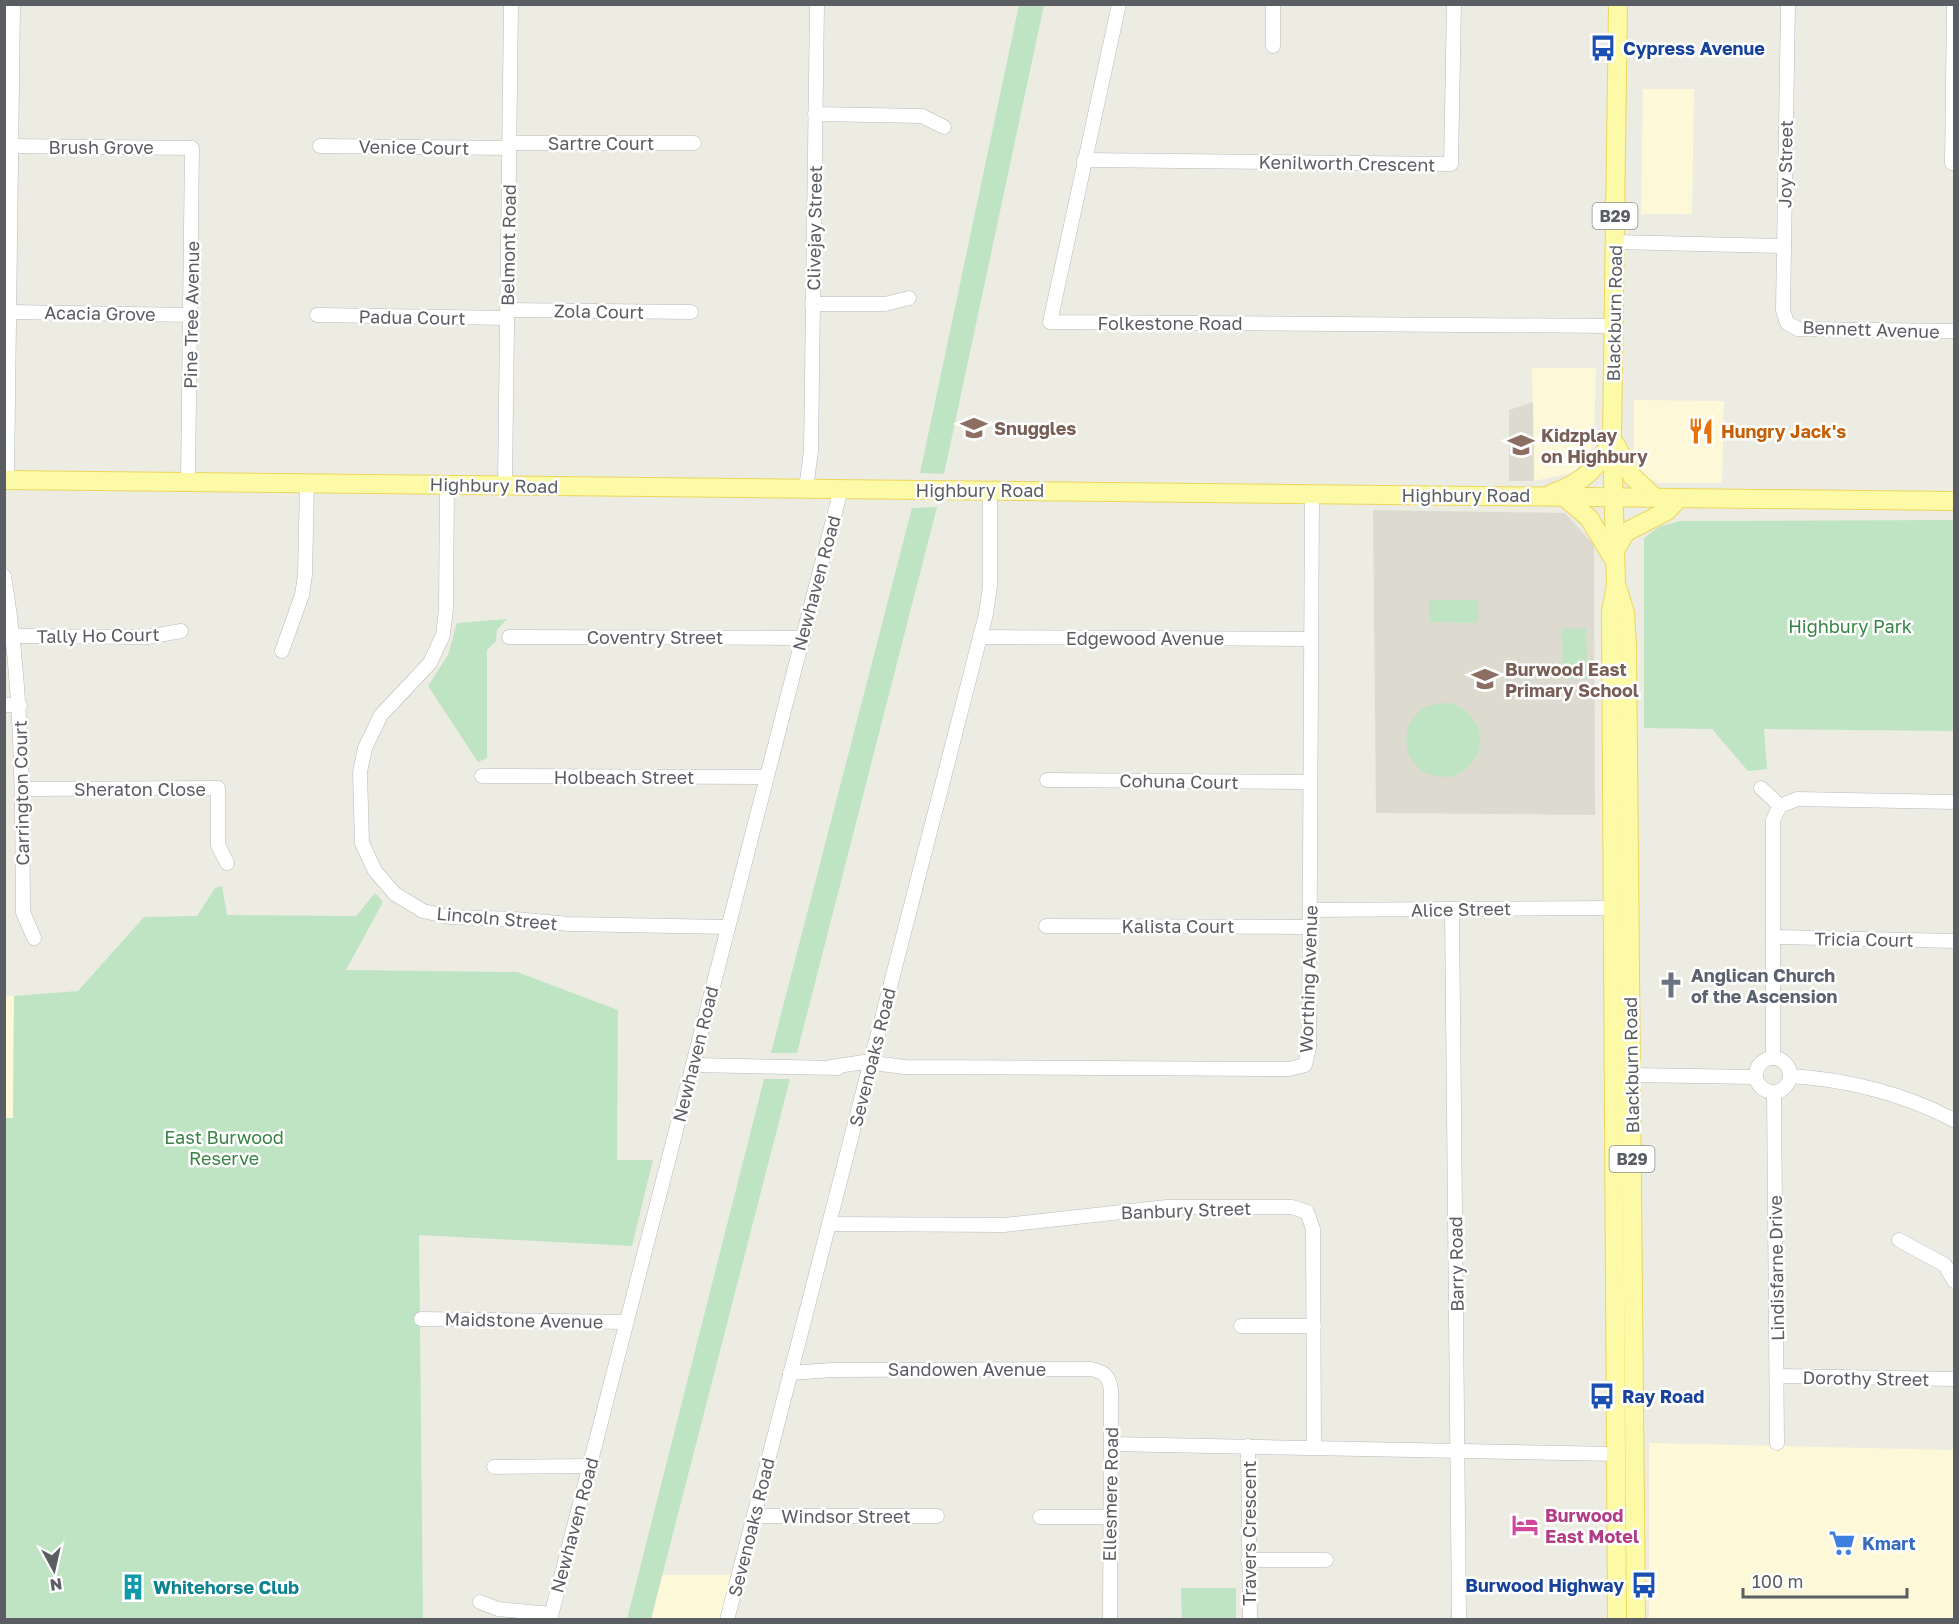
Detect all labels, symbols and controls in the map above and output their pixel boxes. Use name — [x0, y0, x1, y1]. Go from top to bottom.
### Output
bus stop icon: Cypress Avenue — [1588, 33, 1618, 63]
place label: Cypress Avenue — [1623, 37, 1765, 59]
street label: Joy Street — [1773, 120, 1797, 208]
street label: Sartre Court — [548, 132, 654, 154]
street label: Venice Court — [359, 135, 469, 159]
street label: Brush Grove — [48, 136, 154, 158]
street label: Kenilworth Crescent — [1258, 150, 1436, 176]
street label: Clivejay Street — [802, 165, 826, 291]
street label: Belmont Road — [496, 184, 520, 306]
road number: B29 — [1592, 203, 1638, 229]
street label: Pine Tree Avenue — [179, 241, 203, 389]
street label: Blackburn Road — [1602, 245, 1626, 381]
street label: Zola Court — [554, 299, 644, 323]
street label: Acacia Grove — [44, 301, 156, 325]
street label: Padua Court — [358, 305, 466, 329]
street label: Folkestone Road — [1098, 312, 1243, 334]
street label: Bennett Avenue — [1802, 316, 1940, 342]
school or university icon: Snuggles — [959, 413, 989, 443]
restaurant icon: Hungry Jack's — [1686, 416, 1716, 446]
place label: Snuggles — [994, 417, 1076, 439]
place label: Hungry Jack's — [1721, 420, 1846, 442]
place label: Kidzplay on Highbury — [1541, 424, 1648, 467]
school or university icon: Kidzplay on Highbury — [1506, 430, 1536, 460]
street label: Highbury Road — [429, 473, 559, 497]
street label: Highbury Road — [916, 479, 1044, 501]
street label: Highbury Road — [1402, 484, 1530, 506]
street label: Newhaven Road — [787, 513, 845, 653]
park label: Highbury Park — [1788, 615, 1912, 637]
street label: Tally Ho Court — [36, 623, 160, 647]
street label: Coventry Street — [587, 626, 723, 648]
street label: Edgewood Avenue — [1066, 627, 1224, 649]
place label: Burwood East Primary School — [1505, 658, 1639, 701]
school or university icon: Burwood East Primary School — [1470, 664, 1500, 694]
street label: Carrington Court — [9, 720, 33, 866]
street label: Holbeach Street — [554, 766, 694, 788]
street label: Cohuna Court — [1119, 769, 1239, 793]
street label: Sheraton Close — [74, 778, 206, 800]
street label: Alice Street — [1411, 897, 1511, 921]
street label: Lincoln Street — [436, 902, 558, 934]
street label: Worthing Avenue — [1294, 905, 1322, 1053]
street label: Kalista Court — [1122, 915, 1234, 937]
street label: Tricia Court — [1814, 927, 1914, 951]
place label: Anglican Church of the Ascension — [1691, 964, 1837, 1007]
church icon: Anglican Church of the Ascension — [1656, 970, 1686, 1000]
street label: Newhaven Road — [667, 984, 723, 1124]
street label: Sevenoaks Road — [844, 985, 900, 1129]
street label: Blackburn Road — [1619, 997, 1643, 1133]
park label: East Burwood Reserve — [164, 1126, 284, 1169]
road number: B29 — [1610, 1146, 1654, 1172]
street label: Lindisfarne Drive — [1764, 1195, 1788, 1341]
street label: Banbury Street — [1120, 1197, 1252, 1223]
street label: Barry Road — [1444, 1216, 1468, 1312]
street label: Maidstone Avenue — [444, 1308, 604, 1332]
street label: Sandowen Avenue — [888, 1358, 1046, 1380]
street label: Dorothy Street — [1802, 1366, 1930, 1390]
bus stop icon: Ray Road — [1587, 1381, 1617, 1411]
place label: Ray Road — [1622, 1385, 1704, 1407]
street label: Ellesmere Road — [1098, 1427, 1122, 1561]
street label: Newhaven Road — [545, 1455, 603, 1595]
street label: Sevenoaks Road — [723, 1455, 779, 1599]
street label: Travers Crescent — [1238, 1461, 1260, 1605]
place label: Burwood East Motel — [1545, 1504, 1639, 1547]
street label: Windsor Street — [781, 1505, 911, 1527]
hotel icon: Burwood East Motel — [1510, 1510, 1540, 1540]
supermarket icon: Kmart — [1827, 1528, 1857, 1558]
place label: Kmart — [1862, 1532, 1916, 1554]
north arrow — [24, 1540, 84, 1600]
scale bar — [1743, 1561, 1906, 1599]
bus stop icon: Burwood Highway — [1629, 1570, 1659, 1600]
text: 100 m — [1752, 1570, 1803, 1592]
building icon: Whitehorse Club — [118, 1572, 148, 1602]
text: N — [49, 1574, 64, 1596]
place label: Burwood Highway — [1465, 1574, 1624, 1596]
place label: Whitehorse Club — [153, 1576, 299, 1598]

